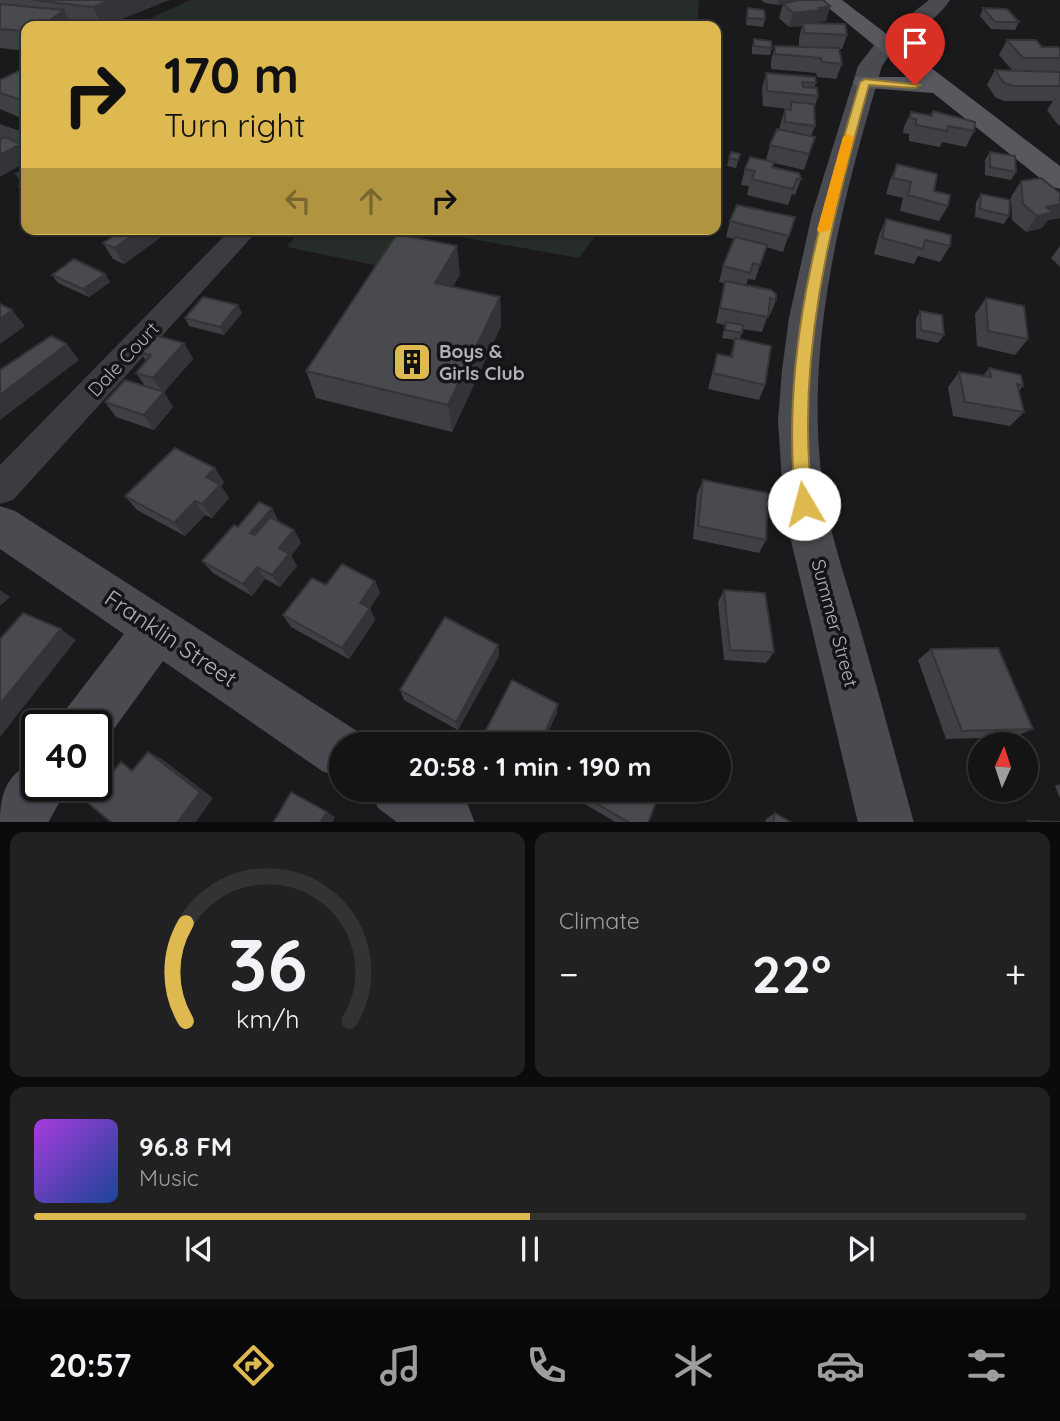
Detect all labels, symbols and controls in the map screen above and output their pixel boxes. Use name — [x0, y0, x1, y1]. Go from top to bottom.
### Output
pin — [885, 13, 945, 85]
icon: arrive — [896, 24, 934, 62]
text: 170 m — [164, 44, 299, 105]
icon: right — [49, 49, 140, 140]
text: Turn right — [164, 105, 305, 145]
icon: left — [279, 182, 317, 220]
icon: ahead — [352, 182, 390, 220]
icon: right — [425, 182, 463, 220]
street label: Dale Court — [82, 317, 164, 401]
place label: Boys & Girls Club — [439, 339, 525, 385]
building icon: Boys & Girls Club — [391, 341, 433, 383]
position arrow — [767, 467, 841, 541]
street label: Summer Street — [806, 556, 864, 690]
street label: Franklin Street — [99, 583, 243, 693]
speed limit sign: 40 — [21, 710, 112, 801]
north arrow — [968, 732, 1038, 802]
map controls — [968, 732, 1038, 802]
text: 20:58 · 1 min · 190 m — [409, 750, 651, 783]
text: Climate — [559, 906, 640, 935]
text: 36 — [228, 918, 307, 1009]
text: 22° — [752, 941, 831, 1006]
text: − — [559, 950, 579, 998]
text: + — [1005, 950, 1026, 998]
text: km/h — [236, 1002, 299, 1033]
text: 96.8 FM — [139, 1130, 232, 1163]
text: Music — [139, 1163, 199, 1192]
icon: previous — [180, 1230, 218, 1268]
icon: pause — [511, 1230, 549, 1268]
icon: next — [842, 1230, 880, 1268]
icon: directions — [229, 1341, 278, 1390]
icon: music — [376, 1341, 425, 1390]
icon: phone — [522, 1341, 571, 1390]
icon: climate — [669, 1341, 718, 1390]
icon: car — [816, 1341, 865, 1390]
icon: filters — [962, 1341, 1011, 1390]
text: 20:57 — [49, 1345, 131, 1385]

